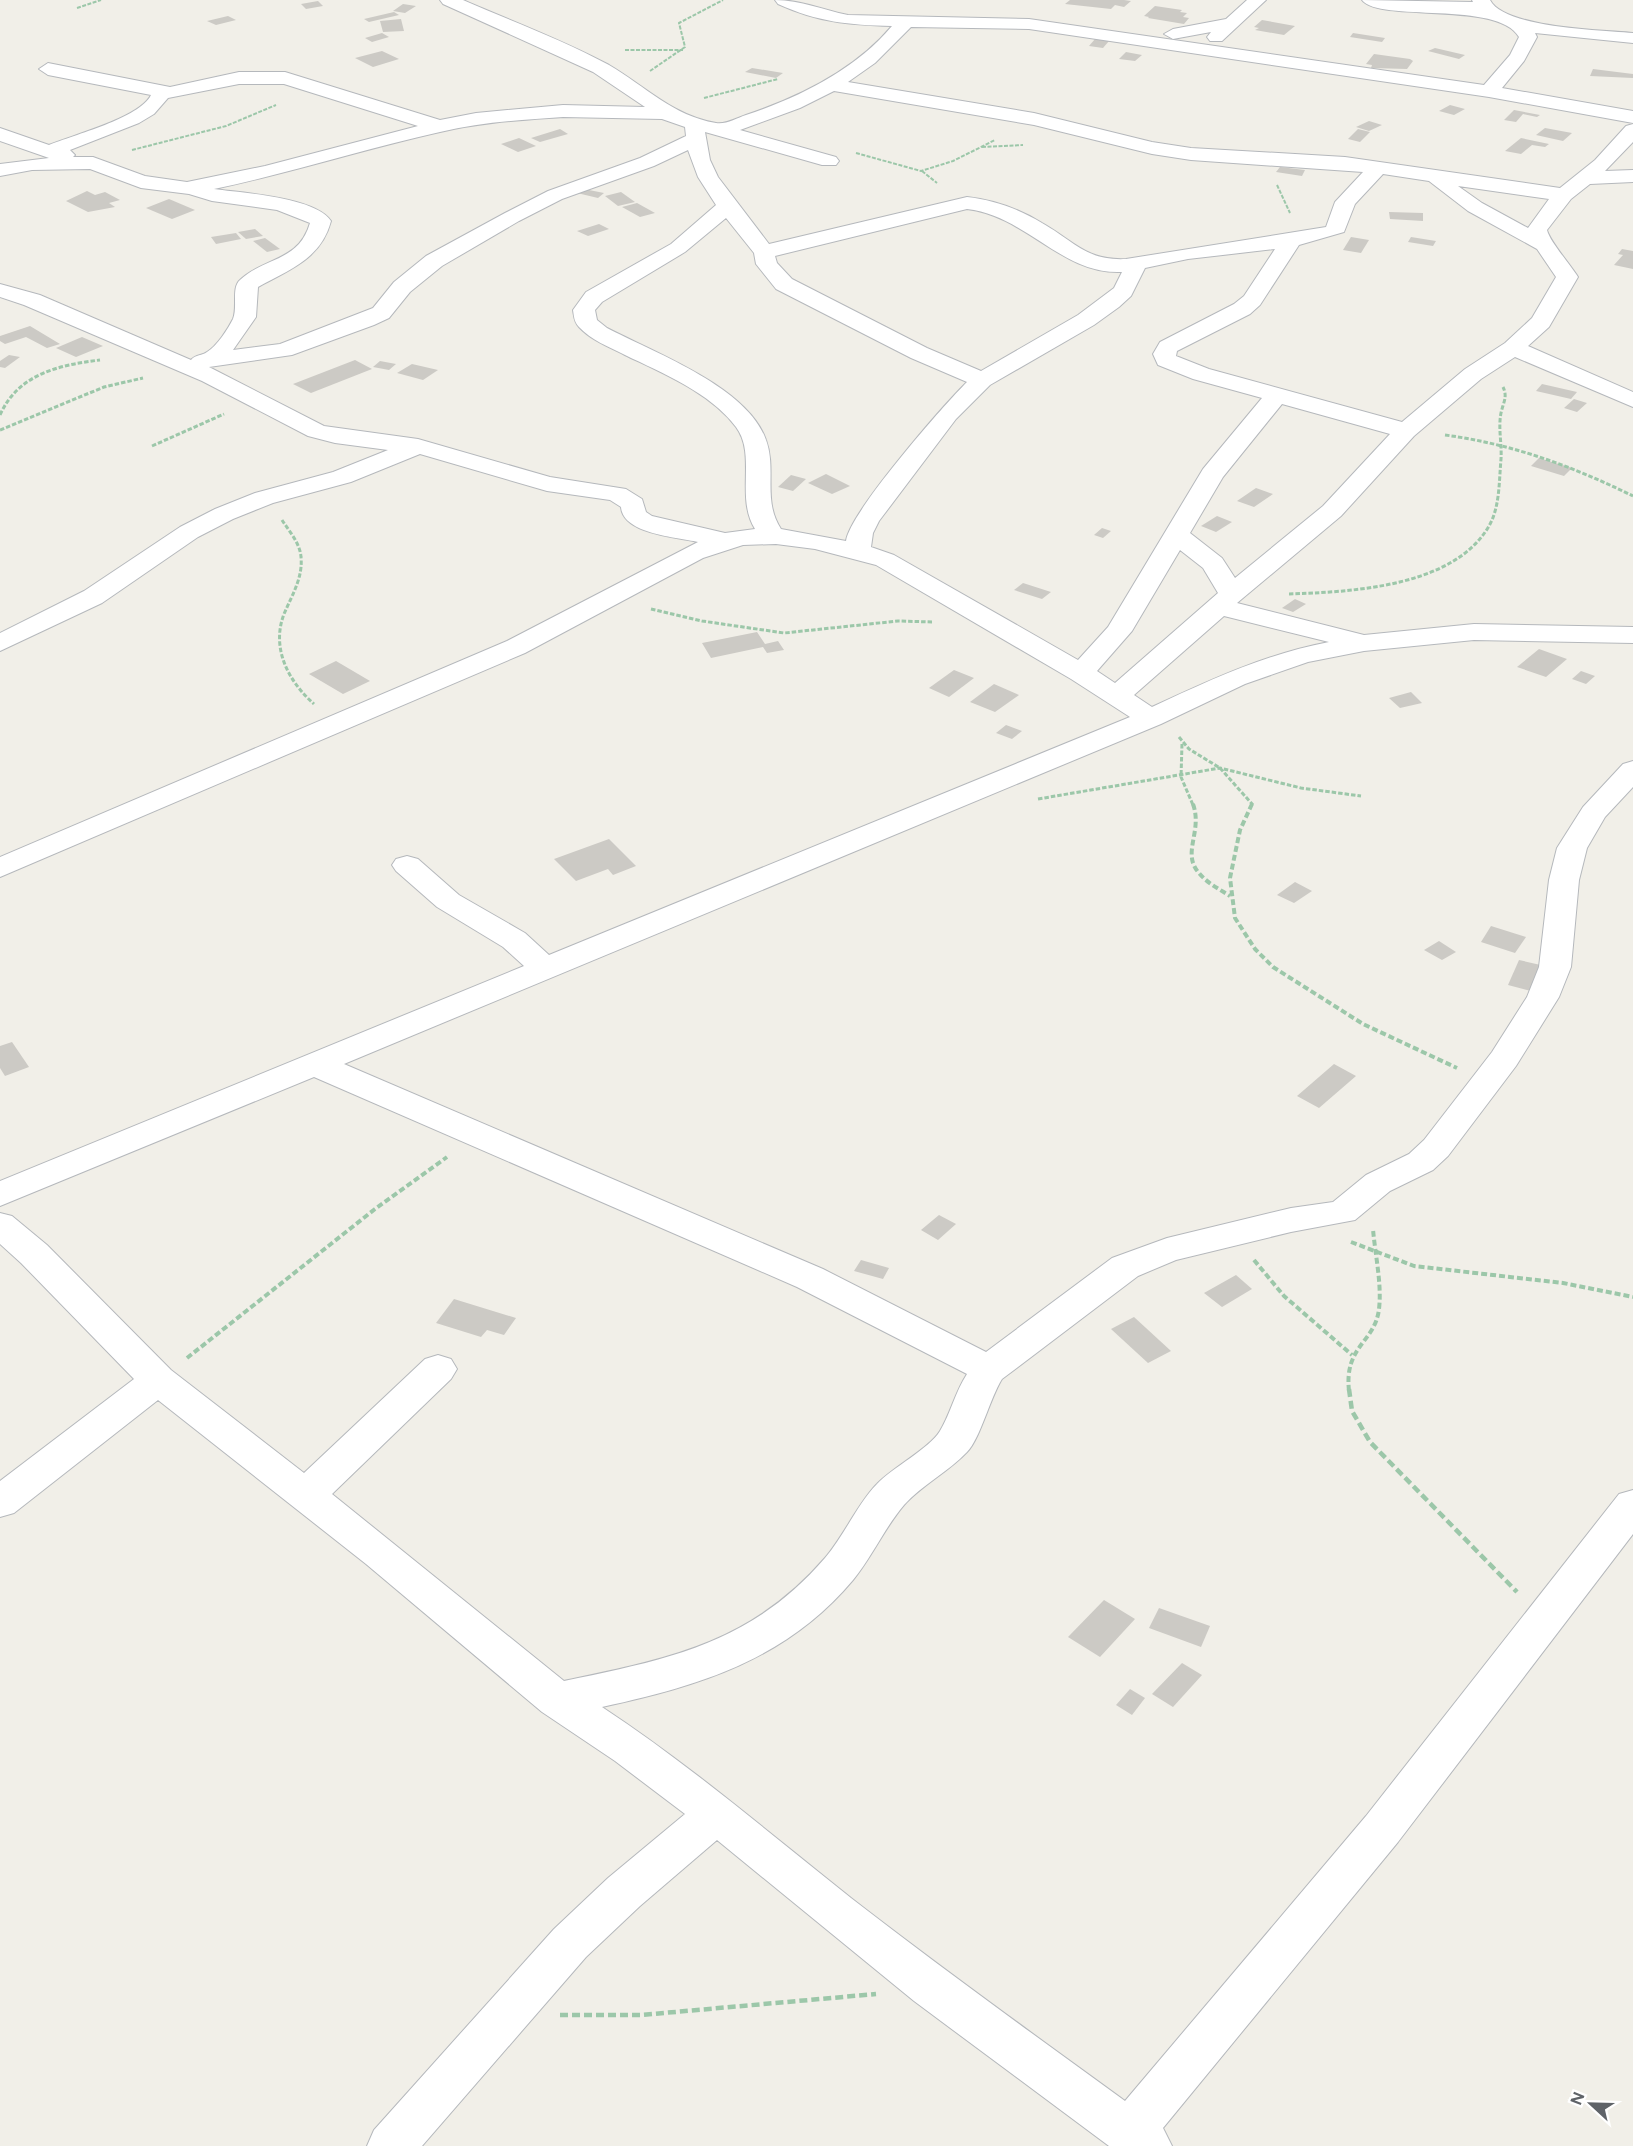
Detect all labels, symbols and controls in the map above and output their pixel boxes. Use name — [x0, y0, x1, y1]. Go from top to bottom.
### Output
north arrow — [1561, 2074, 1621, 2134]
text: N — [1566, 2089, 1589, 2108]

